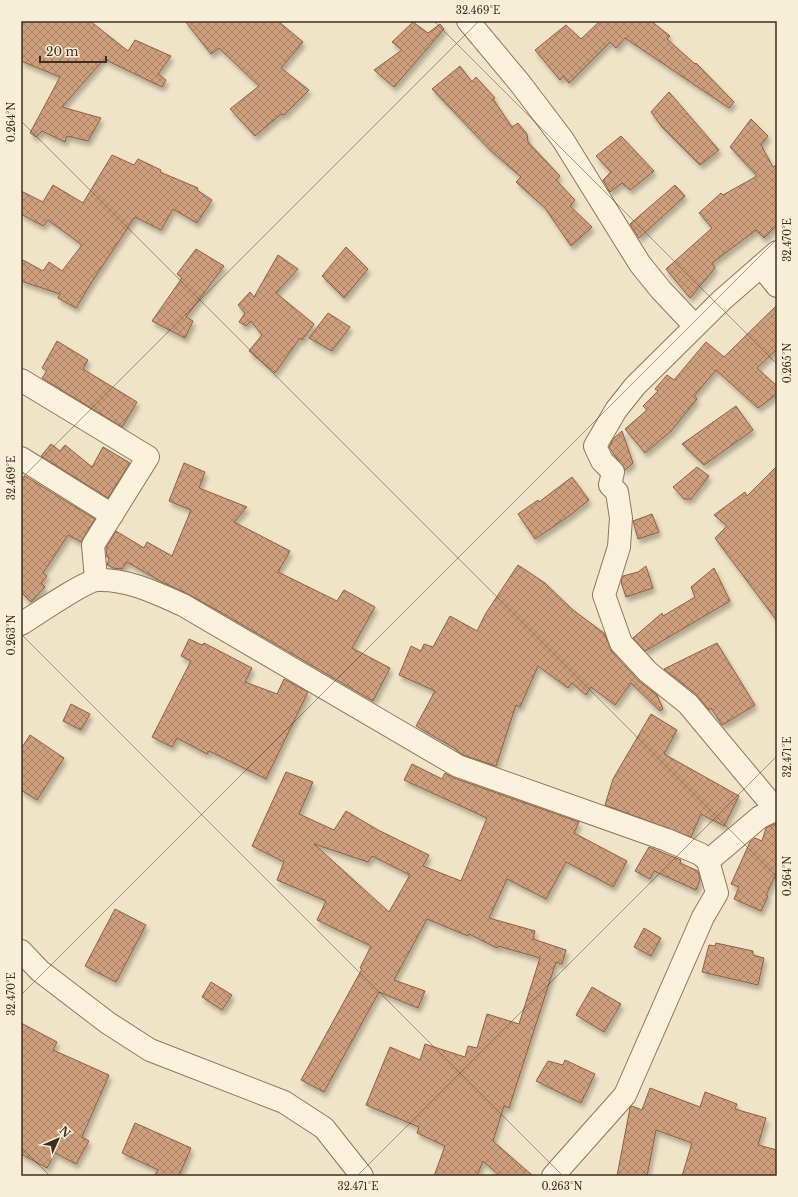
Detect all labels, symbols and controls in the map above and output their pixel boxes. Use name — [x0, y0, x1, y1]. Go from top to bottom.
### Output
text: 32.469°E — [456, 4, 500, 17]
scale bar — [40, 38, 106, 64]
text: 20 m — [46, 44, 78, 59]
text: 0.264°N — [5, 102, 18, 142]
text: 32.470°E — [781, 218, 794, 262]
text: 0.265°N — [781, 343, 794, 383]
text: 32.469°E — [5, 456, 18, 500]
text: 0.263°N — [5, 615, 18, 655]
text: 32.471°E — [781, 736, 794, 778]
text: 0.264°N — [781, 856, 794, 896]
text: 32.470°E — [5, 972, 18, 1016]
north arrow — [38, 1119, 78, 1159]
text: N — [56, 1123, 74, 1141]
text: 32.471°E — [337, 1180, 379, 1193]
text: 0.263°N — [542, 1180, 582, 1193]

